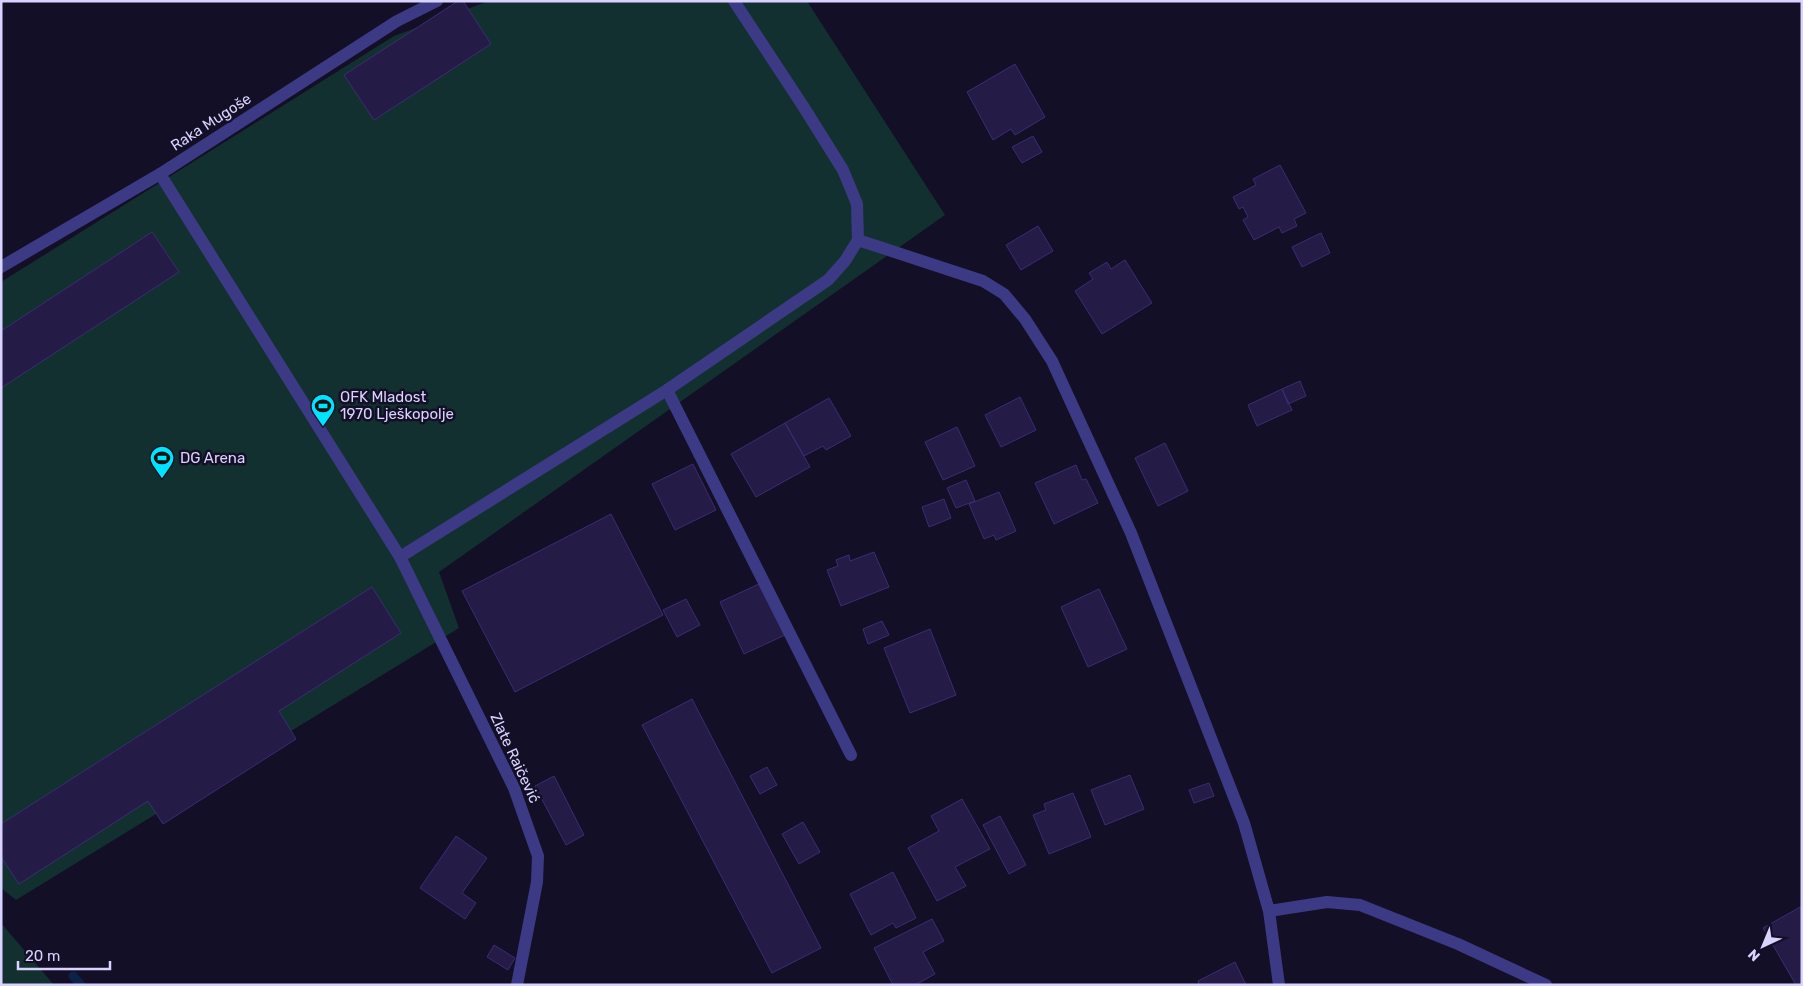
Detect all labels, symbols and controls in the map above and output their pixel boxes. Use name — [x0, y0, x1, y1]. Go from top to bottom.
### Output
street label: Raka Mugoše — [167, 89, 255, 155]
place label: OFK Mladost 1970 Lješkopolje — [340, 388, 454, 423]
sports icon: OFK Mladost 1970 Lješkopolje — [310, 393, 336, 427]
sports icon: DG Arena — [149, 445, 175, 479]
place label: DG Arena — [180, 449, 245, 467]
street label: Zlate Raičević — [486, 710, 544, 806]
north arrow — [1738, 921, 1788, 971]
scale bar — [18, 938, 110, 970]
text: N — [1745, 945, 1764, 965]
text: 20 m — [25, 947, 60, 965]

